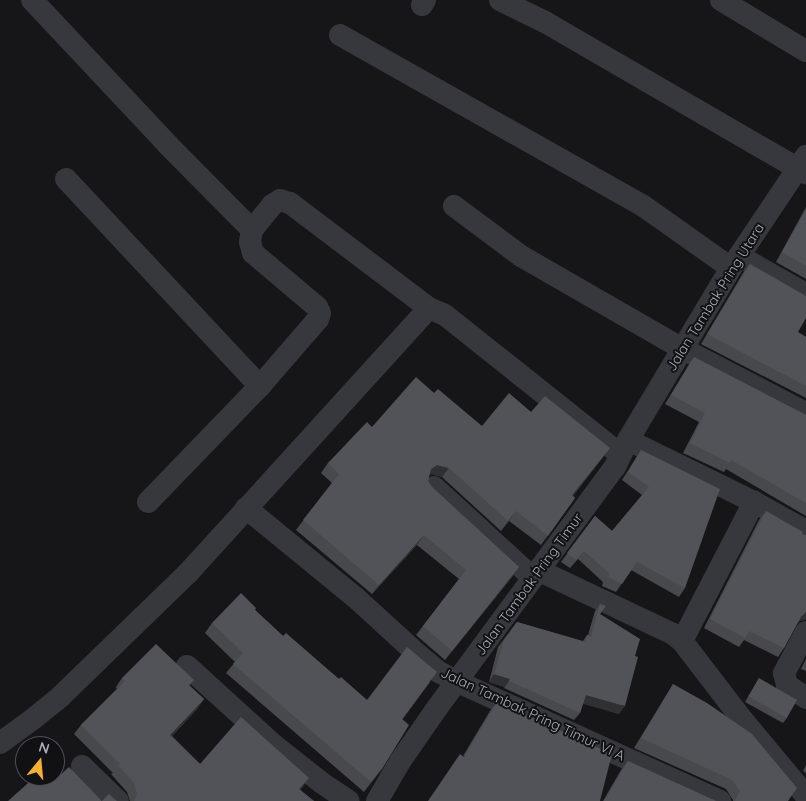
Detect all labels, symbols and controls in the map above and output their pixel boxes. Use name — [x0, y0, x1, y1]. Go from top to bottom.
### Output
street label: Jalan Tambak Pring Utara — [663, 220, 767, 374]
street label: Jalan Tambak Pring Timur — [472, 510, 586, 658]
street label: Jalan Tambak Pring Timur VI A — [438, 664, 628, 764]
north arrow — [15, 736, 65, 786]
text: N — [37, 737, 52, 758]

